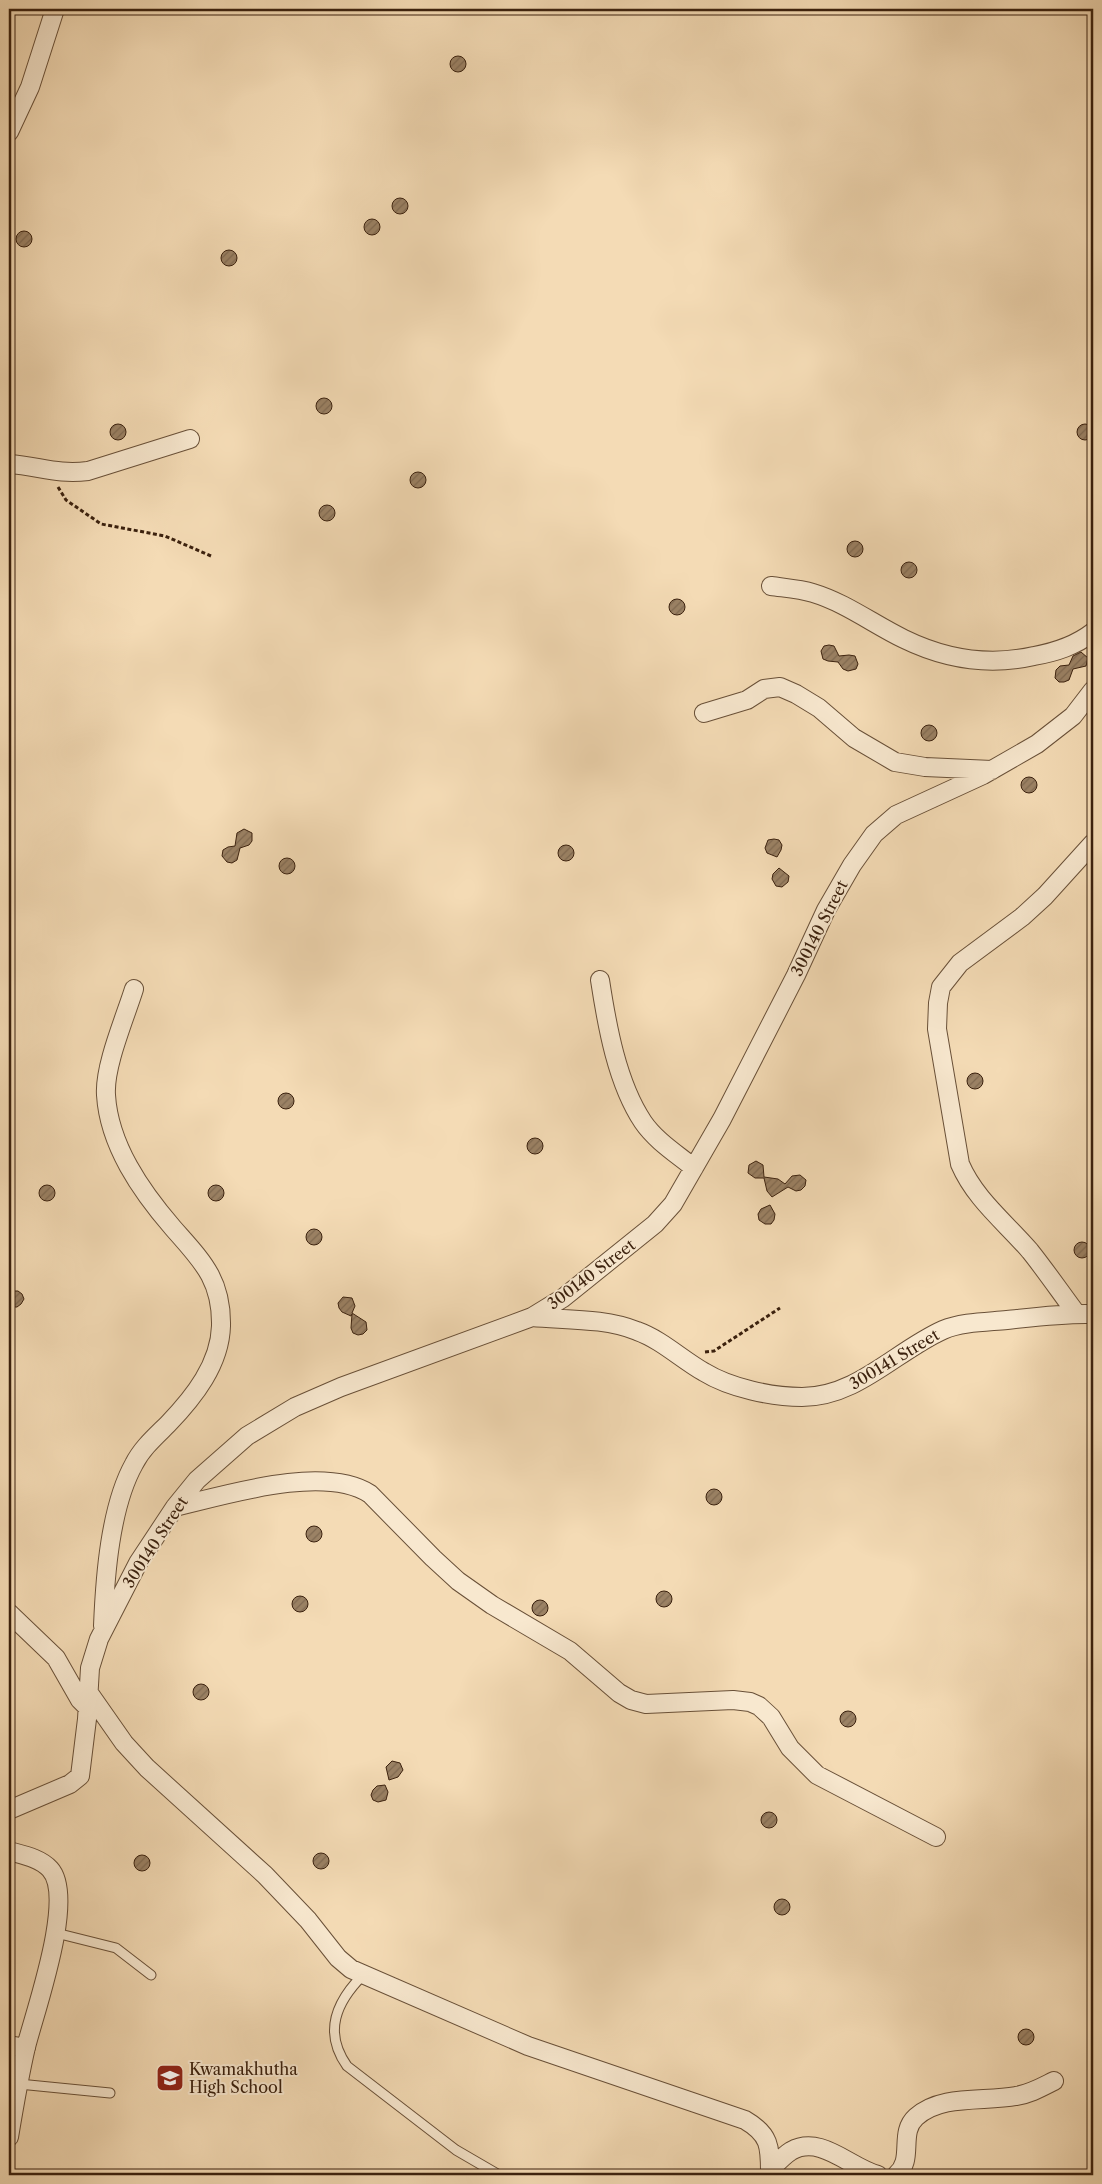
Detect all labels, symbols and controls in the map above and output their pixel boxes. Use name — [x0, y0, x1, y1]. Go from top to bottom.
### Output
street label: 300140 Street — [786, 876, 852, 979]
street label: 300140 Street — [543, 1234, 639, 1314]
street label: 300141 Street — [845, 1324, 943, 1394]
street label: 300140 Street — [118, 1492, 192, 1591]
place label: Kwamakhutha High School — [189, 2059, 298, 2097]
school or university icon: Kwamakhutha High School — [155, 2063, 185, 2093]

